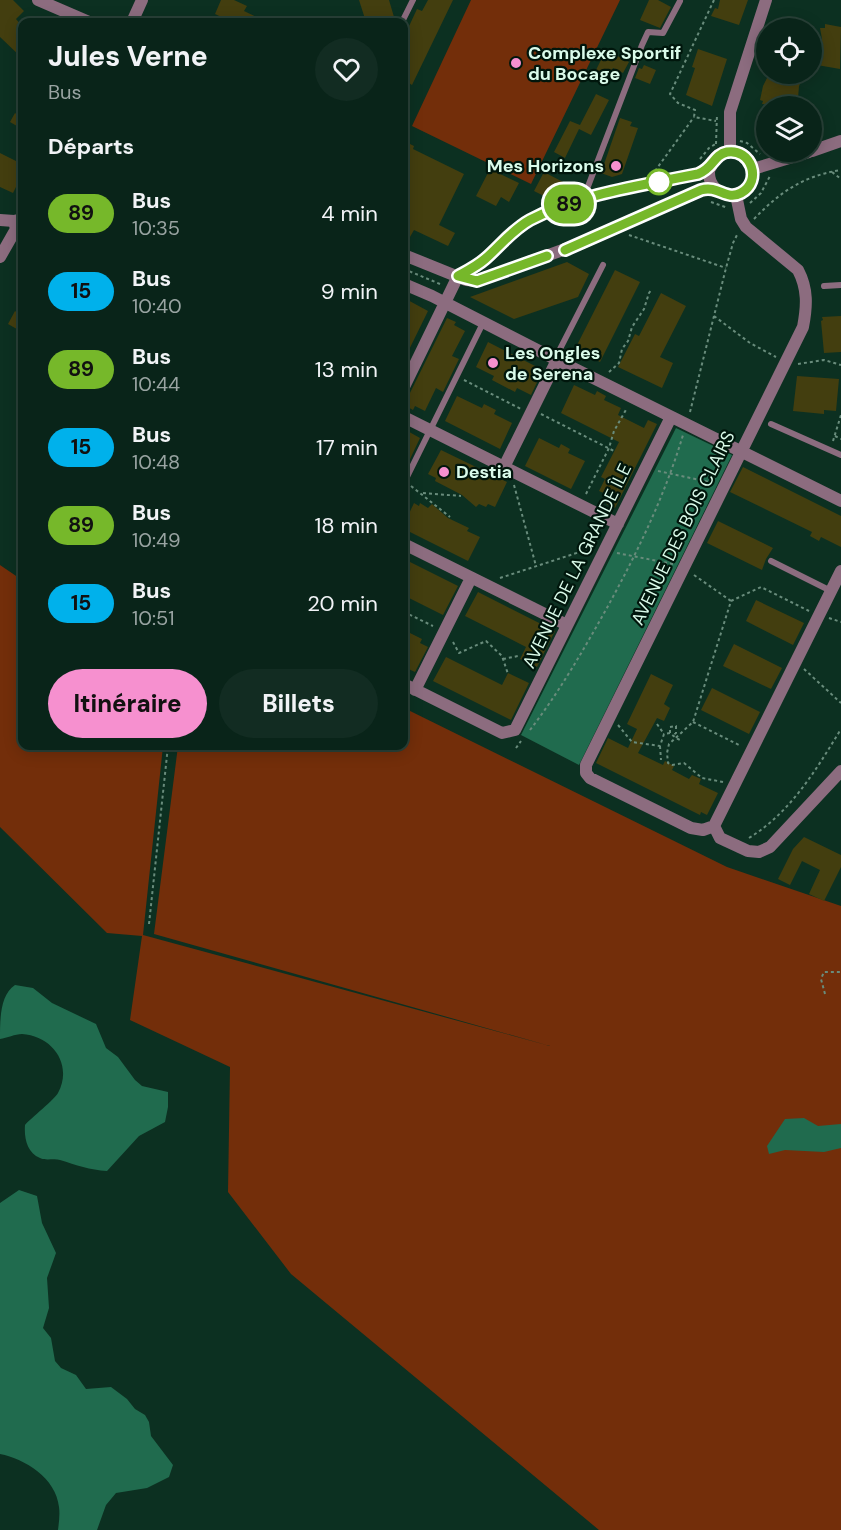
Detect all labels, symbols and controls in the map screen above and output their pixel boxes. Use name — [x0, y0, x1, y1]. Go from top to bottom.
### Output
map controls — [756, 18, 822, 162]
button: locate — [756, 18, 822, 84]
text: Jules Verne — [48, 38, 208, 75]
button: heart — [315, 38, 378, 101]
place label: Complexe Sportif du Bocage — [528, 41, 681, 86]
marker: Complexe Sportif du Bocage — [509, 56, 523, 70]
text: Bus — [48, 79, 82, 105]
button: layers — [756, 96, 822, 162]
text: Départs — [48, 132, 134, 161]
place label: Mes Horizons — [487, 154, 604, 178]
marker: Mes Horizons — [609, 159, 623, 173]
unlabelled marker — [646, 169, 672, 195]
line badge: 89 — [542, 184, 596, 224]
text: Bus — [132, 186, 171, 215]
text: 89 — [556, 190, 582, 218]
text: 89 — [68, 199, 94, 227]
text: 4 min — [321, 199, 378, 228]
text: 10:35 — [132, 215, 180, 241]
text: Bus — [132, 264, 171, 293]
text: 15 — [71, 277, 91, 305]
text: 9 min — [321, 277, 378, 306]
text: 10:40 — [132, 293, 182, 319]
place label: Les Ongles de Serena — [505, 341, 600, 386]
text: Bus — [132, 342, 171, 371]
text: 89 — [68, 355, 94, 383]
text: 13 min — [315, 355, 378, 384]
marker: Les Ongles de Serena — [486, 356, 500, 370]
text: 10:44 — [132, 371, 180, 397]
text: Bus — [132, 420, 171, 449]
street label: AVENUE DES BOIS CLAIRS — [625, 427, 741, 629]
text: 15 — [71, 433, 91, 461]
text: 17 min — [316, 433, 378, 462]
text: 10:48 — [132, 449, 180, 475]
place label: Destia — [456, 460, 512, 484]
street label: AVENUE DE LA GRANDE ÎLE — [517, 460, 637, 672]
marker: Destia — [437, 465, 451, 479]
text: Bus — [132, 498, 171, 527]
text: 89 — [68, 511, 94, 539]
text: 18 min — [314, 511, 378, 540]
text: 10:49 — [132, 527, 181, 553]
text: Bus — [132, 576, 171, 605]
text: 15 — [71, 589, 91, 617]
text: 20 min — [307, 589, 378, 618]
text: 10:51 — [132, 605, 174, 631]
button: Itinéraire — [48, 669, 207, 738]
button: Billets — [219, 669, 378, 738]

